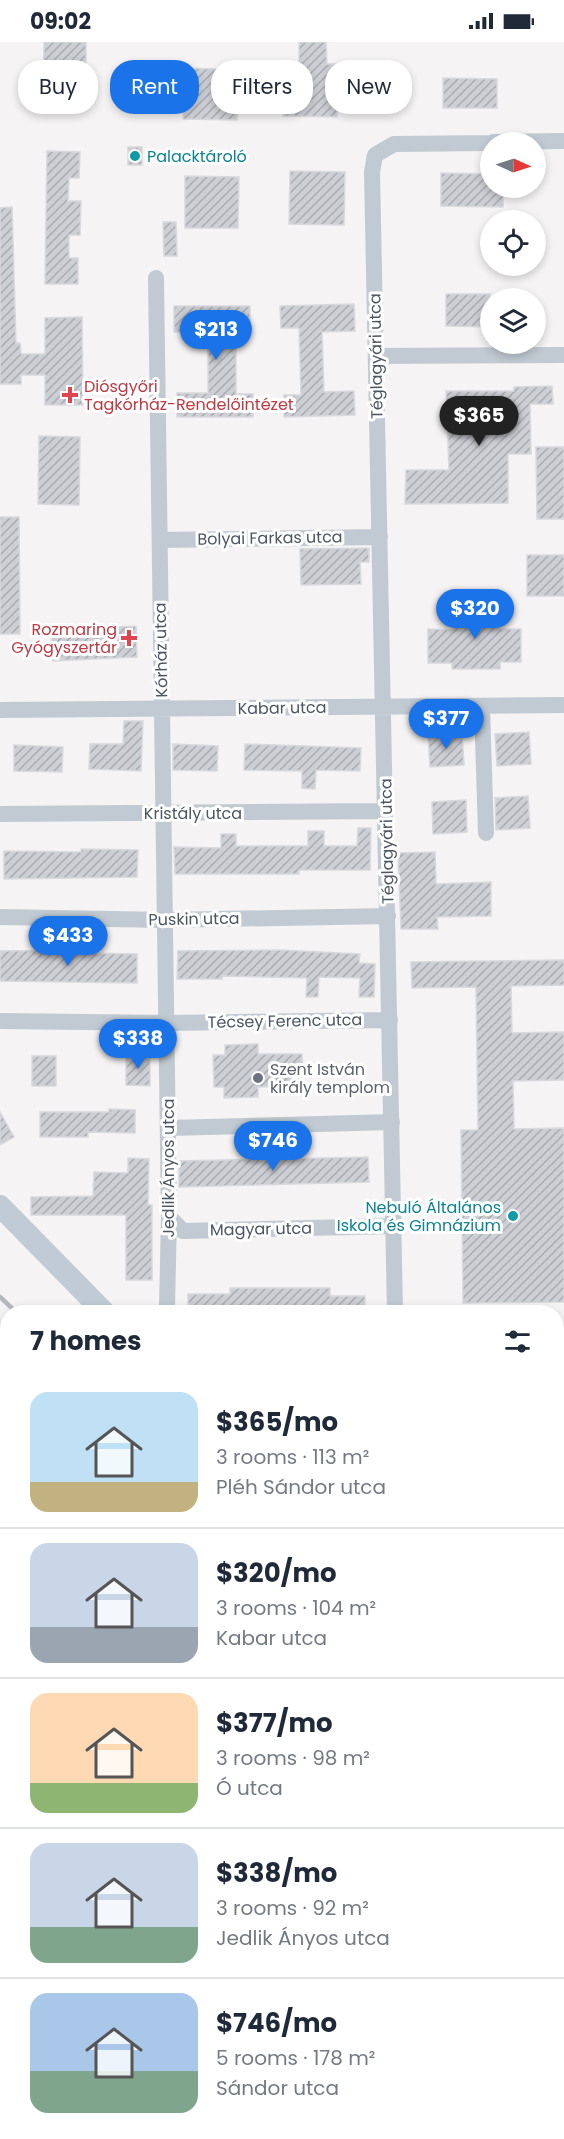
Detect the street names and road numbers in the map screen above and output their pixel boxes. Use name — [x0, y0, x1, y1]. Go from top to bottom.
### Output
street label: Téglagyári utca — [363, 293, 389, 419]
street label: Bolyai Farkas utca — [197, 525, 343, 551]
street label: Kórház utca — [149, 602, 173, 698]
street label: Kabar utca — [237, 696, 327, 720]
street label: Téglagyári utca — [374, 778, 400, 904]
street label: Kristály utca — [144, 802, 242, 825]
street label: Puskin utca — [148, 907, 240, 931]
street label: Técsey Ferenc utca — [208, 1008, 362, 1034]
street label: Jedlik Ányos utca — [157, 1098, 180, 1238]
street label: Magyar utca — [210, 1217, 312, 1241]

